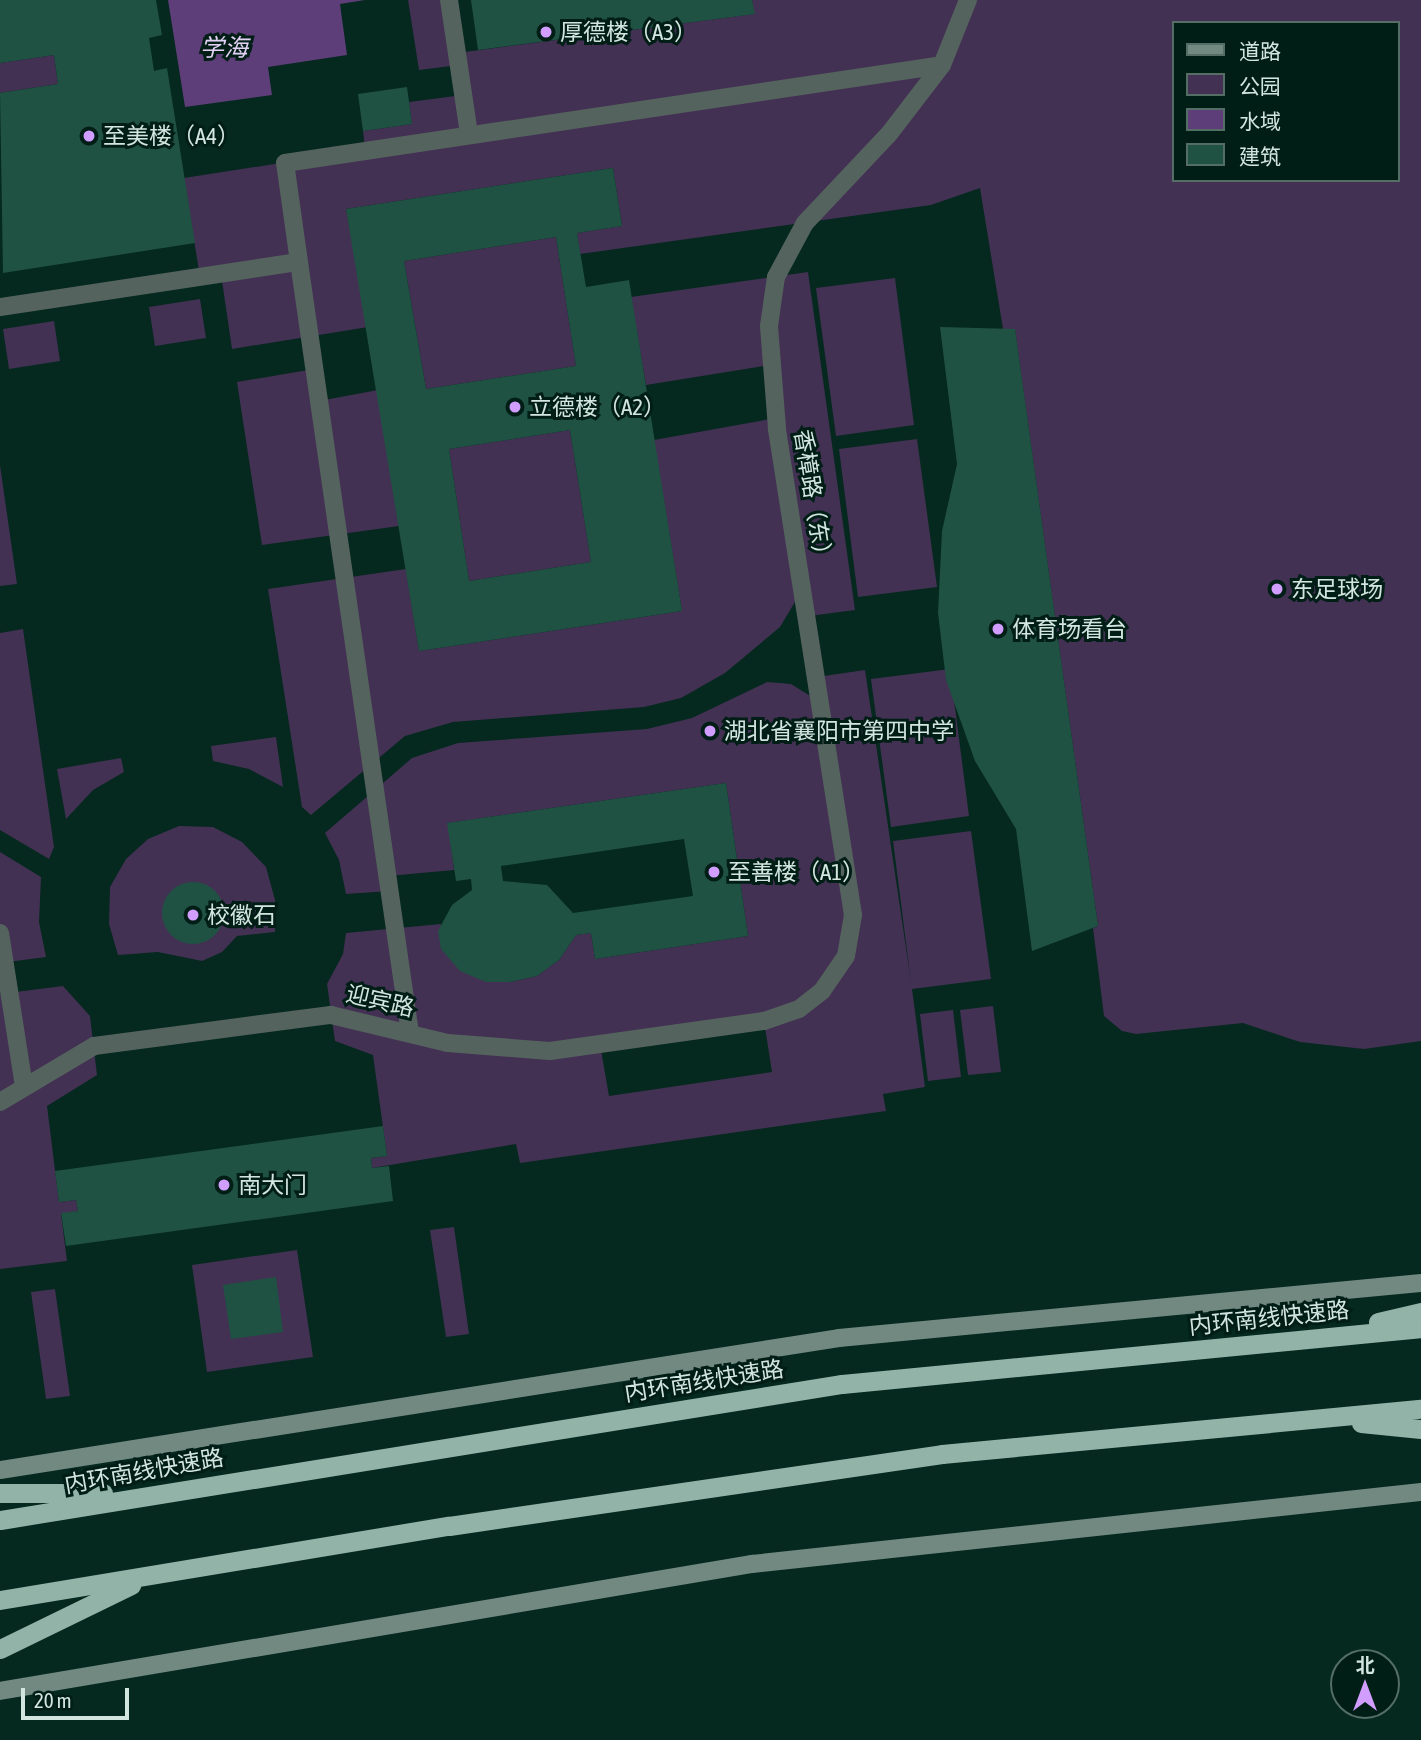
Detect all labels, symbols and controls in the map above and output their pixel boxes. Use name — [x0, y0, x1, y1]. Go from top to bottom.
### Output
place label: 厚德楼（A3） — [560, 18, 697, 46]
legend — [1172, 21, 1400, 182]
marker: 厚德楼（A3） — [538, 24, 554, 40]
water label: 学海 — [200, 34, 248, 62]
text: 道路 — [1239, 39, 1281, 63]
text: 公园 — [1239, 74, 1281, 98]
text: 水域 — [1239, 109, 1281, 133]
place label: 至美楼（A4） — [103, 122, 240, 150]
marker: 至美楼（A4） — [81, 128, 97, 144]
text: 建筑 — [1239, 144, 1281, 168]
place label: 立德楼（A2） — [529, 393, 666, 421]
marker: 立德楼（A2） — [507, 399, 523, 415]
street label: 香樟路（东） — [789, 428, 837, 568]
place label: 东足球场 — [1291, 575, 1383, 603]
marker: 东足球场 — [1269, 581, 1285, 597]
place label: 体育场看台 — [1012, 615, 1127, 643]
marker: 体育场看台 — [990, 621, 1006, 637]
place label: 湖北省襄阳市第四中学 — [724, 717, 954, 745]
marker: 湖北省襄阳市第四中学 — [702, 723, 718, 739]
place label: 至善楼（A1） — [728, 858, 865, 886]
marker: 至善楼（A1） — [706, 864, 722, 880]
place label: 校徽石 — [207, 901, 276, 929]
marker: 校徽石 — [185, 907, 201, 923]
street label: 迎宾路 — [343, 980, 417, 1022]
place label: 南大门 — [238, 1171, 307, 1199]
marker: 南大门 — [216, 1177, 232, 1193]
street label: 内环南线快速路 — [1187, 1296, 1351, 1340]
street label: 内环南线快速路 — [622, 1355, 786, 1407]
street label: 内环南线快速路 — [62, 1443, 226, 1499]
north arrow — [1330, 1649, 1400, 1719]
text: 北 — [1355, 1654, 1375, 1676]
scale bar — [24, 1674, 133, 1718]
text: 20 m — [34, 1688, 72, 1712]

